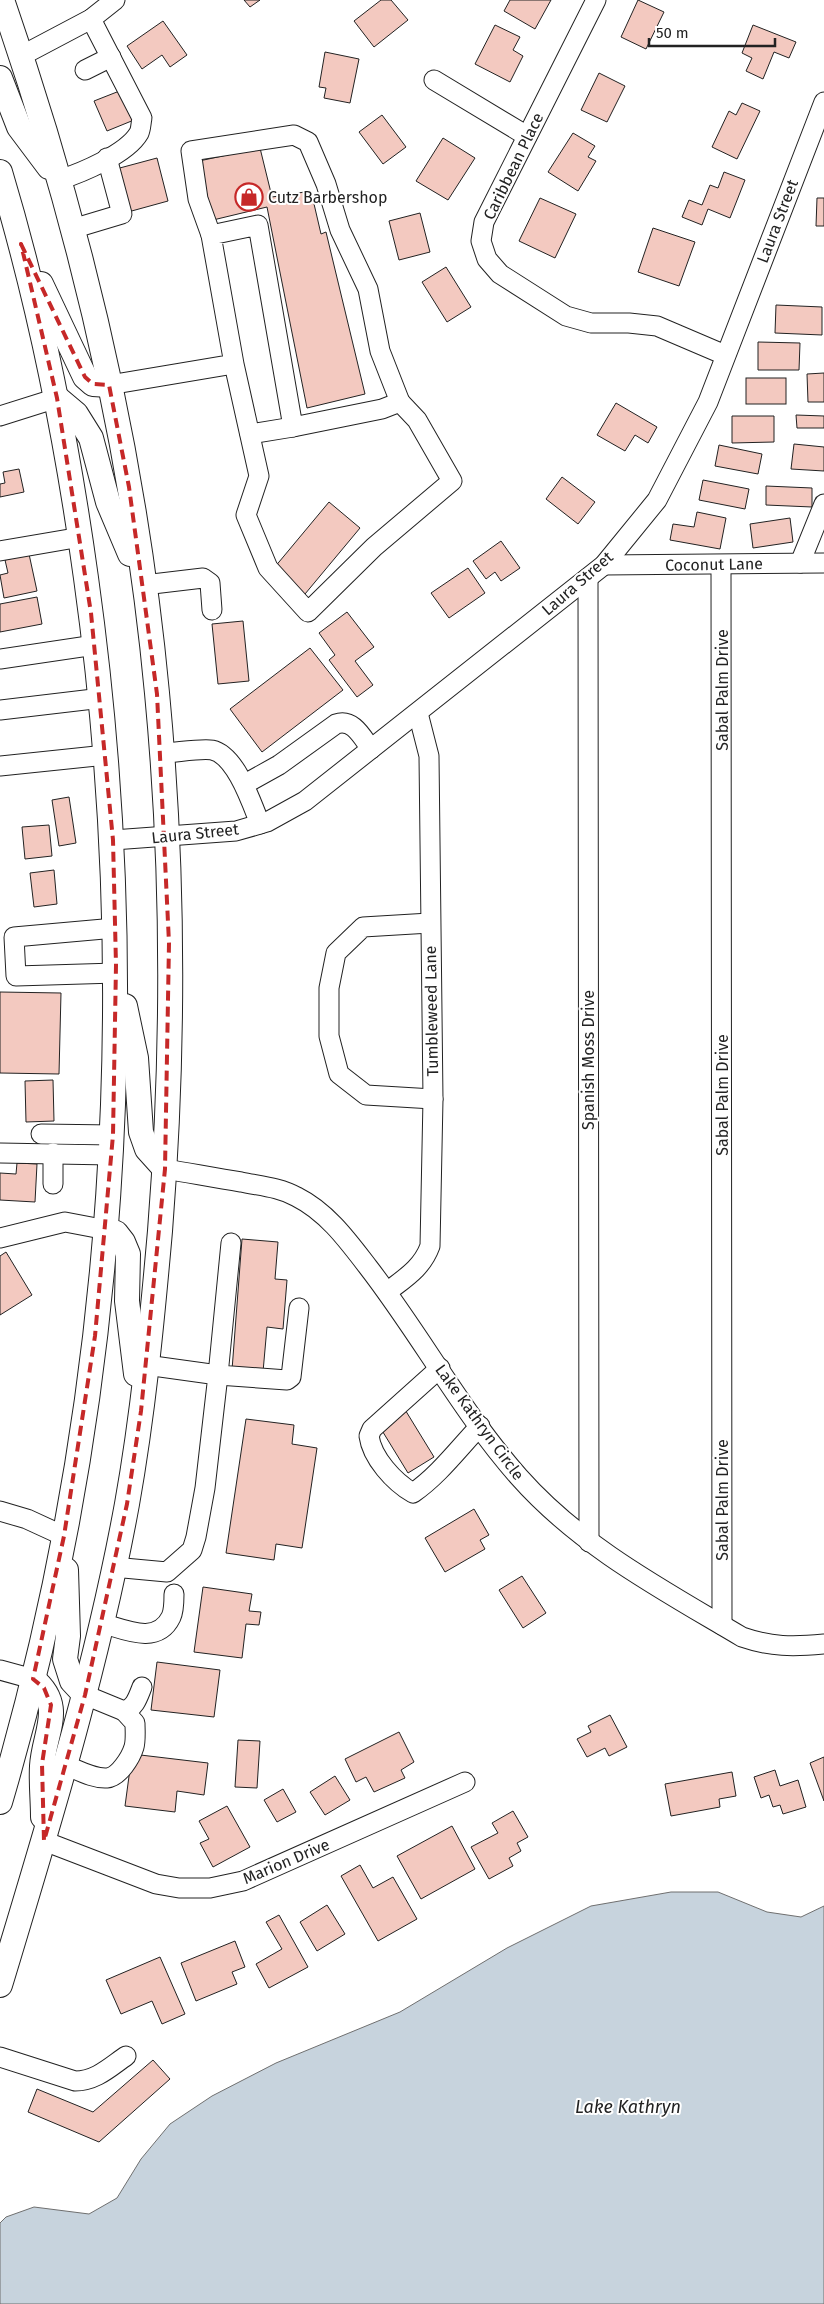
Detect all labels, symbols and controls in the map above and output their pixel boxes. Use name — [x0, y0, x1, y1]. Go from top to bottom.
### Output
scale bar — [649, 15, 775, 47]
text: 50 m — [656, 24, 689, 42]
street label: Caribbean Place — [479, 110, 548, 223]
street label: Laura Street — [753, 177, 802, 266]
shop icon: Cutz Barbershop — [234, 182, 264, 212]
place label: Cutz Barbershop — [268, 188, 387, 207]
street label: Laura Street — [538, 547, 617, 619]
street label: Coconut Lane — [665, 554, 763, 575]
street label: Sabal Palm Drive — [713, 629, 732, 751]
street label: Laura Street — [150, 819, 240, 848]
street label: Tumbleweed Lane — [421, 945, 442, 1077]
street label: Spanish Moss Drive — [579, 990, 598, 1130]
street label: Sabal Palm Drive — [713, 1034, 732, 1156]
street label: Lake Kathryn Circle — [431, 1361, 528, 1484]
street label: Sabal Palm Drive — [713, 1439, 732, 1561]
street label: Marion Drive — [240, 1835, 332, 1888]
water label: Lake Kathryn — [575, 2096, 681, 2118]

